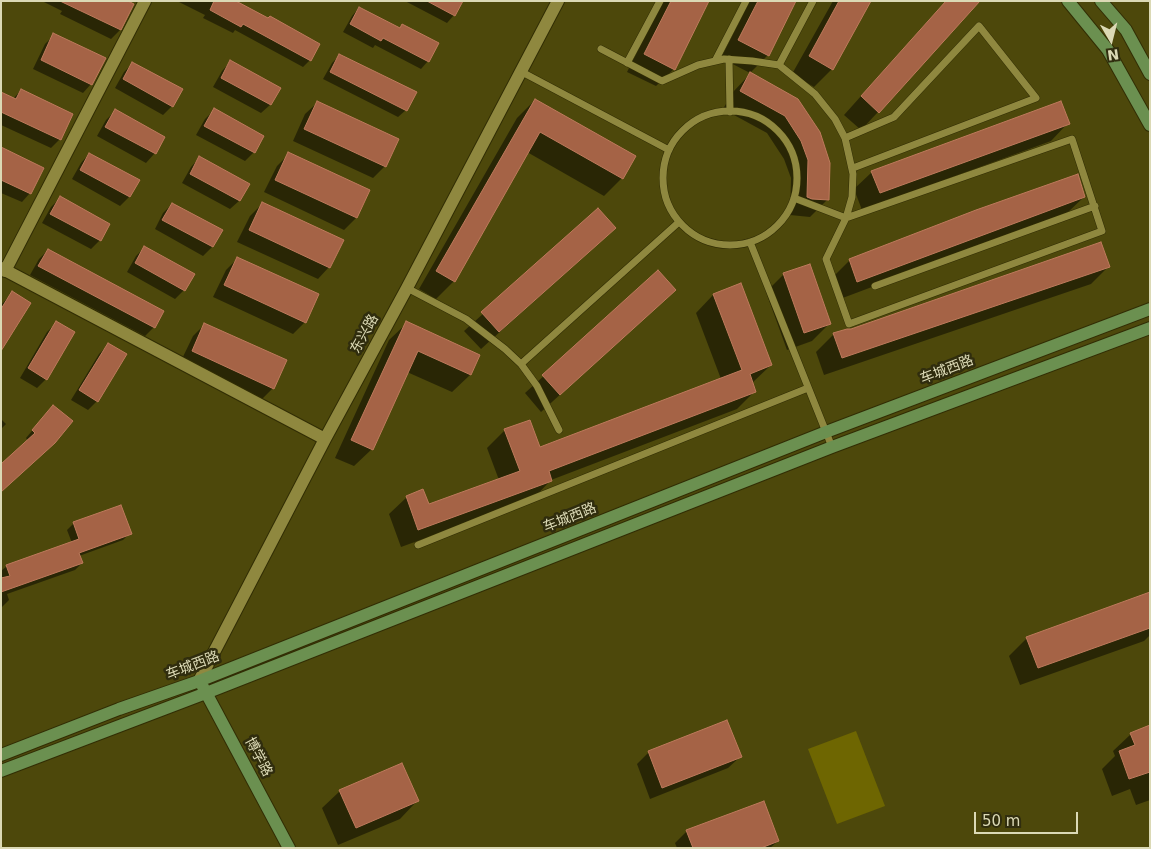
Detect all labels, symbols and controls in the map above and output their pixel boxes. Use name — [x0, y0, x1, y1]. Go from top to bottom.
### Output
north arrow — [1086, 15, 1136, 65]
text: N — [1106, 46, 1120, 64]
street label: 东兴路 — [347, 312, 383, 356]
street label: 车城西路 — [918, 352, 976, 388]
street label: 车城西路 — [541, 500, 599, 536]
street label: 车城西路 — [164, 648, 222, 684]
street label: 博学路 — [241, 735, 275, 779]
scale bar — [976, 802, 1080, 834]
text: 50 m — [982, 812, 1020, 830]

